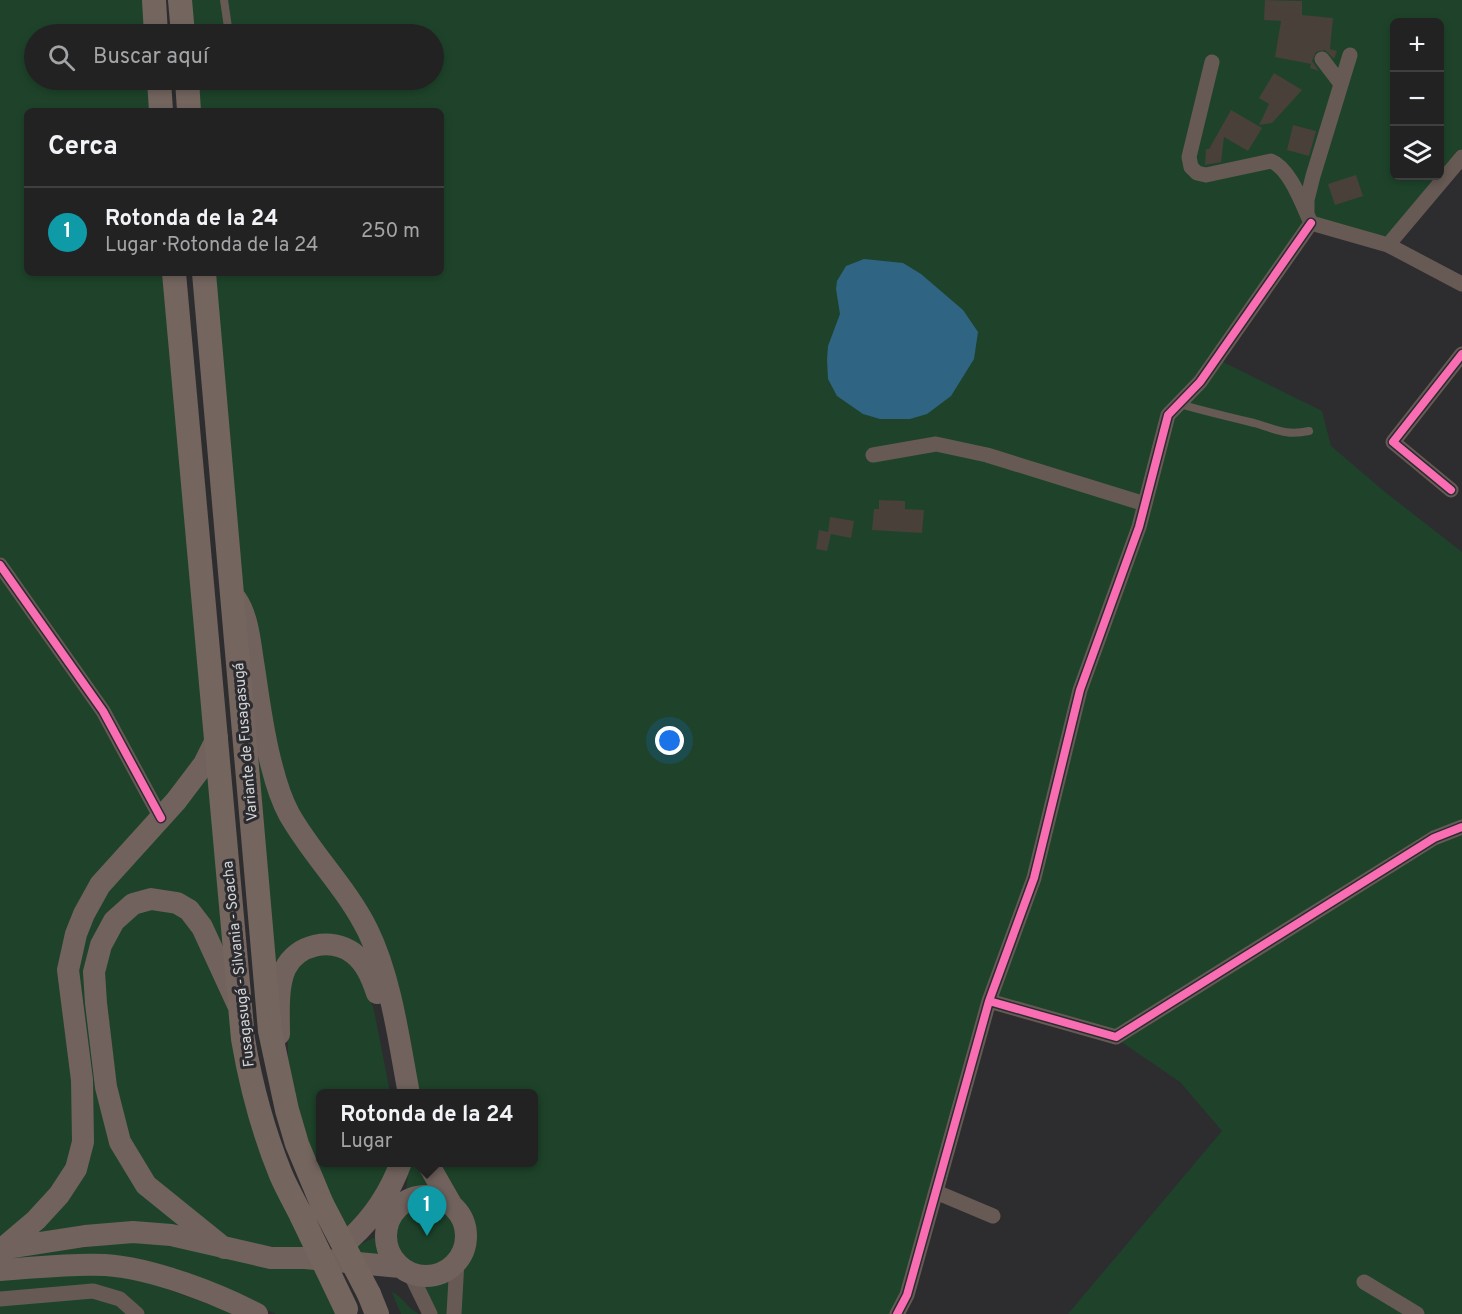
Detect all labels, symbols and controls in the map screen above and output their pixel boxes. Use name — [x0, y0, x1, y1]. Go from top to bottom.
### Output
map controls — [1390, 18, 1444, 180]
button: + — [1390, 18, 1444, 72]
search box — [24, 24, 444, 90]
icon: search — [45, 41, 78, 74]
text: Buscar aquí — [93, 44, 209, 71]
button: − — [1390, 72, 1444, 126]
button: layers — [1390, 126, 1444, 180]
text: Cerca — [48, 131, 118, 164]
text: Rotonda de la 24 — [105, 206, 278, 233]
text: 1 — [64, 219, 72, 245]
text: 250 m — [361, 219, 420, 245]
text: Lugar · Rotonda de la 24 — [105, 233, 319, 259]
street label: Variante de Fusagasugá — [230, 662, 263, 822]
your location — [655, 726, 684, 755]
street label: Fusagasugá - Silvania - Soacha — [219, 860, 260, 1068]
popup — [316, 1089, 538, 1167]
text: Rotonda de la 24 — [340, 1102, 514, 1129]
text: Lugar — [340, 1129, 393, 1155]
pin: 1 — [408, 1186, 446, 1236]

